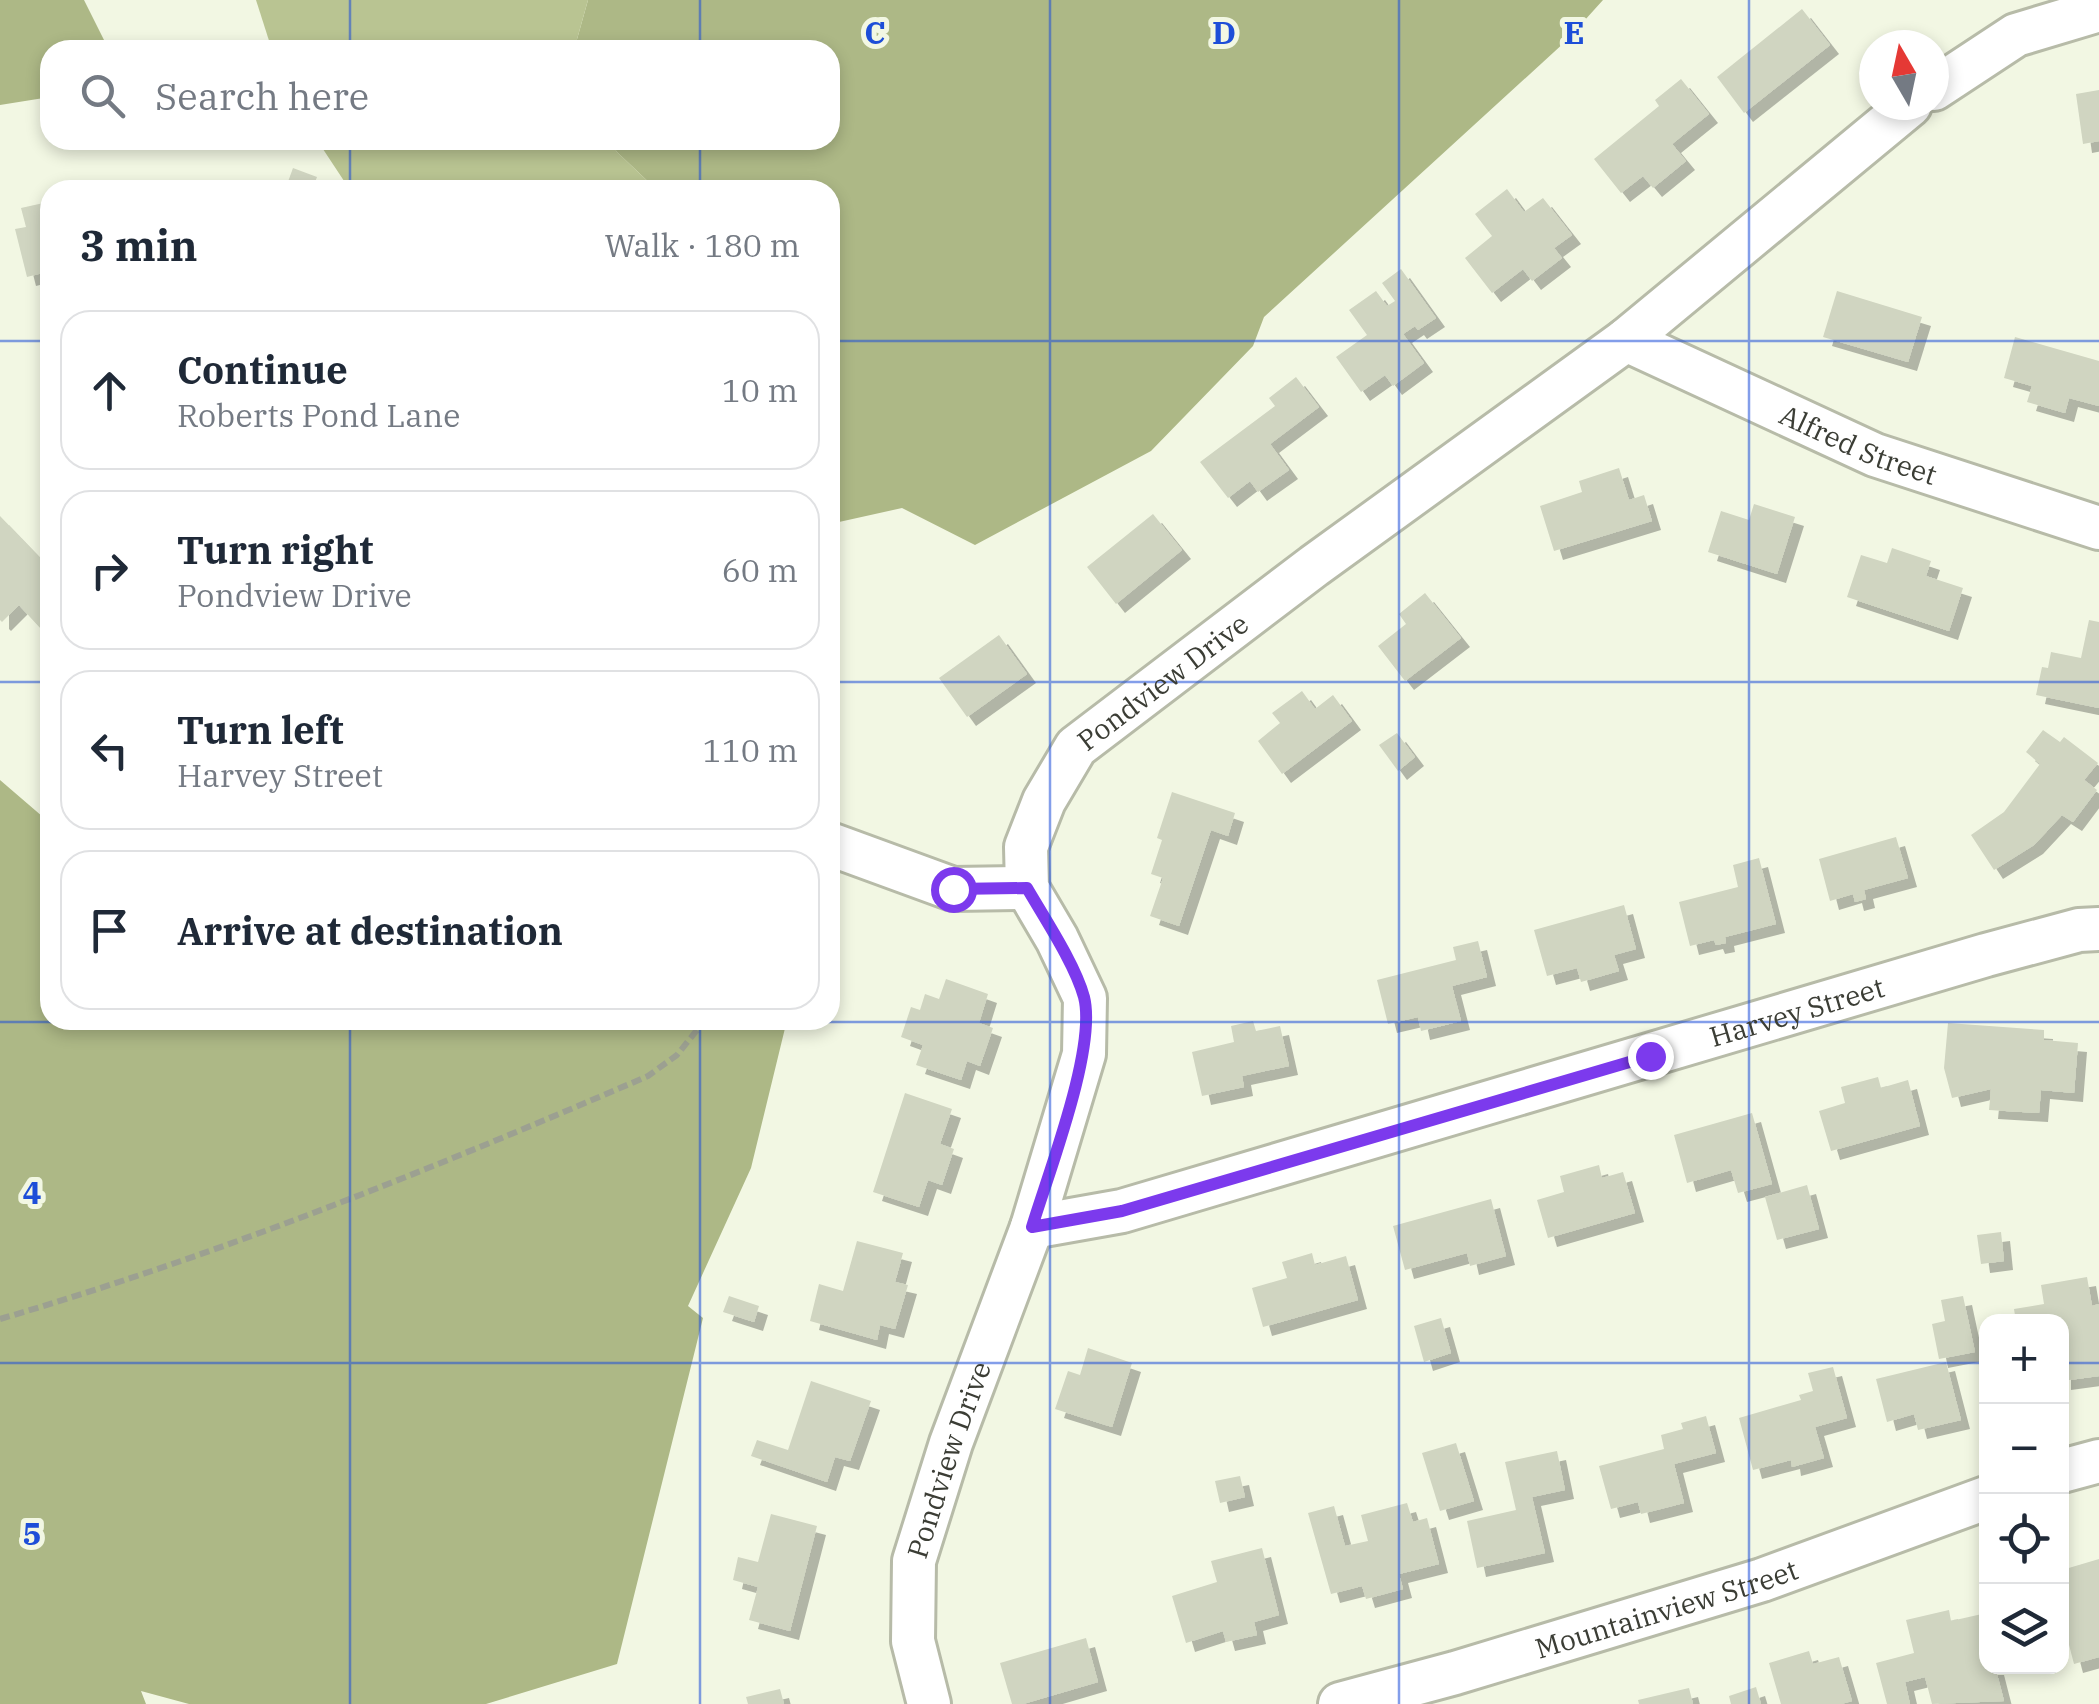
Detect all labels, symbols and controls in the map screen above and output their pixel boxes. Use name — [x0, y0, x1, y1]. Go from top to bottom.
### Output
text: C — [864, 11, 886, 53]
text: D — [1212, 11, 1236, 53]
text: E — [1563, 11, 1585, 53]
north arrow — [1859, 30, 1949, 120]
search box — [40, 40, 840, 150]
icon: search — [75, 68, 130, 123]
text: Search here — [155, 71, 369, 120]
text: 3 min — [80, 218, 198, 273]
text: Walk · 180 m — [604, 224, 800, 266]
text: Continue — [177, 345, 348, 394]
icon: ahead — [82, 363, 137, 418]
text: 10 m — [722, 369, 798, 411]
text: Roberts Pond Lane — [177, 394, 460, 436]
street label: Alfred Street — [1774, 395, 1942, 493]
text: Turn right — [177, 525, 373, 574]
icon: right — [82, 543, 137, 598]
text: 60 m — [722, 549, 798, 591]
text: Pondview Drive — [177, 574, 412, 616]
street label: Pondview Drive — [1069, 605, 1255, 758]
text: Turn left — [177, 705, 344, 754]
icon: left — [82, 723, 137, 778]
text: 110 m — [702, 729, 798, 771]
text: Harvey Street — [177, 754, 383, 796]
route start — [931, 867, 977, 913]
icon: arrive — [82, 903, 137, 958]
text: Arrive at destination — [177, 906, 563, 955]
street label: Harvey Street — [1705, 968, 1888, 1054]
route end — [1628, 1034, 1674, 1080]
text: 4 — [22, 1171, 42, 1213]
map controls — [1979, 1314, 2069, 1674]
button: + — [1979, 1314, 2069, 1404]
street label: Pondview Drive — [898, 1356, 999, 1562]
button: − — [1979, 1404, 2069, 1494]
button: locate — [1979, 1494, 2069, 1584]
text: 5 — [22, 1512, 42, 1554]
street label: Mountainview Street — [1531, 1550, 1803, 1666]
button: layers — [1979, 1584, 2069, 1674]

